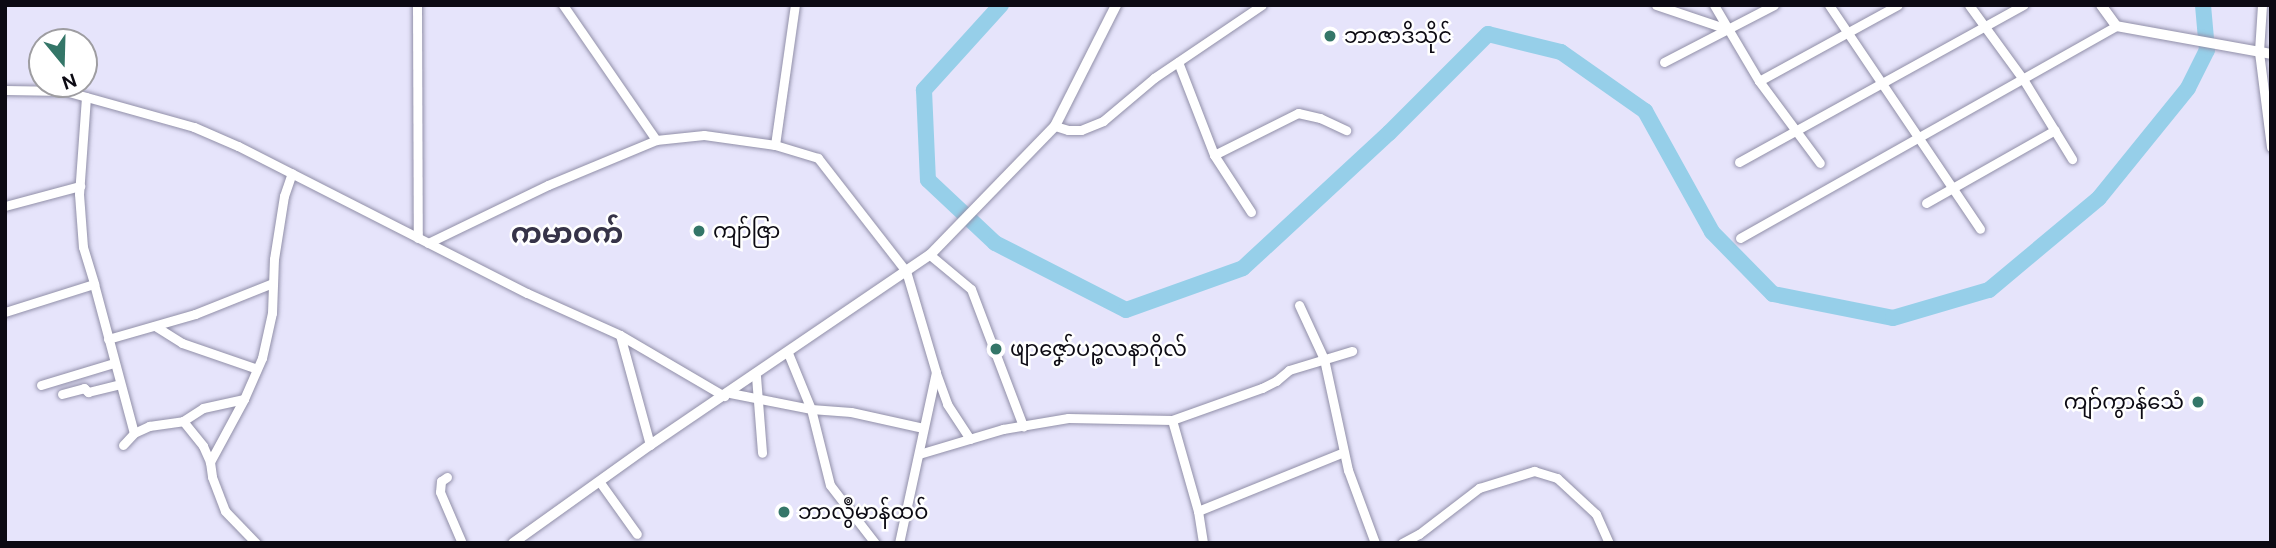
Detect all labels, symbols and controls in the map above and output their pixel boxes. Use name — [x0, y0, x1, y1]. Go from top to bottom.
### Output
place label: ဘာဇာဒိသိုင် — [1344, 23, 1452, 49]
north arrow — [28, 28, 98, 98]
marker: ဘာဇာဒိသိုင် — [1322, 28, 1338, 44]
text: N — [59, 67, 80, 96]
district label: ကမာဝက် — [511, 217, 623, 251]
place label: ကျာ်ဇြာ — [713, 218, 780, 244]
marker: ကျာ်ဇြာ — [691, 223, 707, 239]
place label: ဖျာဇၞော်ပဉ္စလနာဂိုလ် — [1010, 336, 1187, 362]
marker: ဖျာဇၞော်ပဉ္စလနာဂိုလ် — [988, 341, 1004, 357]
place label: ကျာ်ကွာန်သေံ — [2064, 389, 2184, 415]
marker: ကျာ်ကွာန်သေံ — [2190, 394, 2206, 410]
place label: ဘာလွဳမာန်ထဝ် — [798, 499, 928, 525]
marker: ဘာလွဳမာန်ထဝ် — [776, 504, 792, 520]

